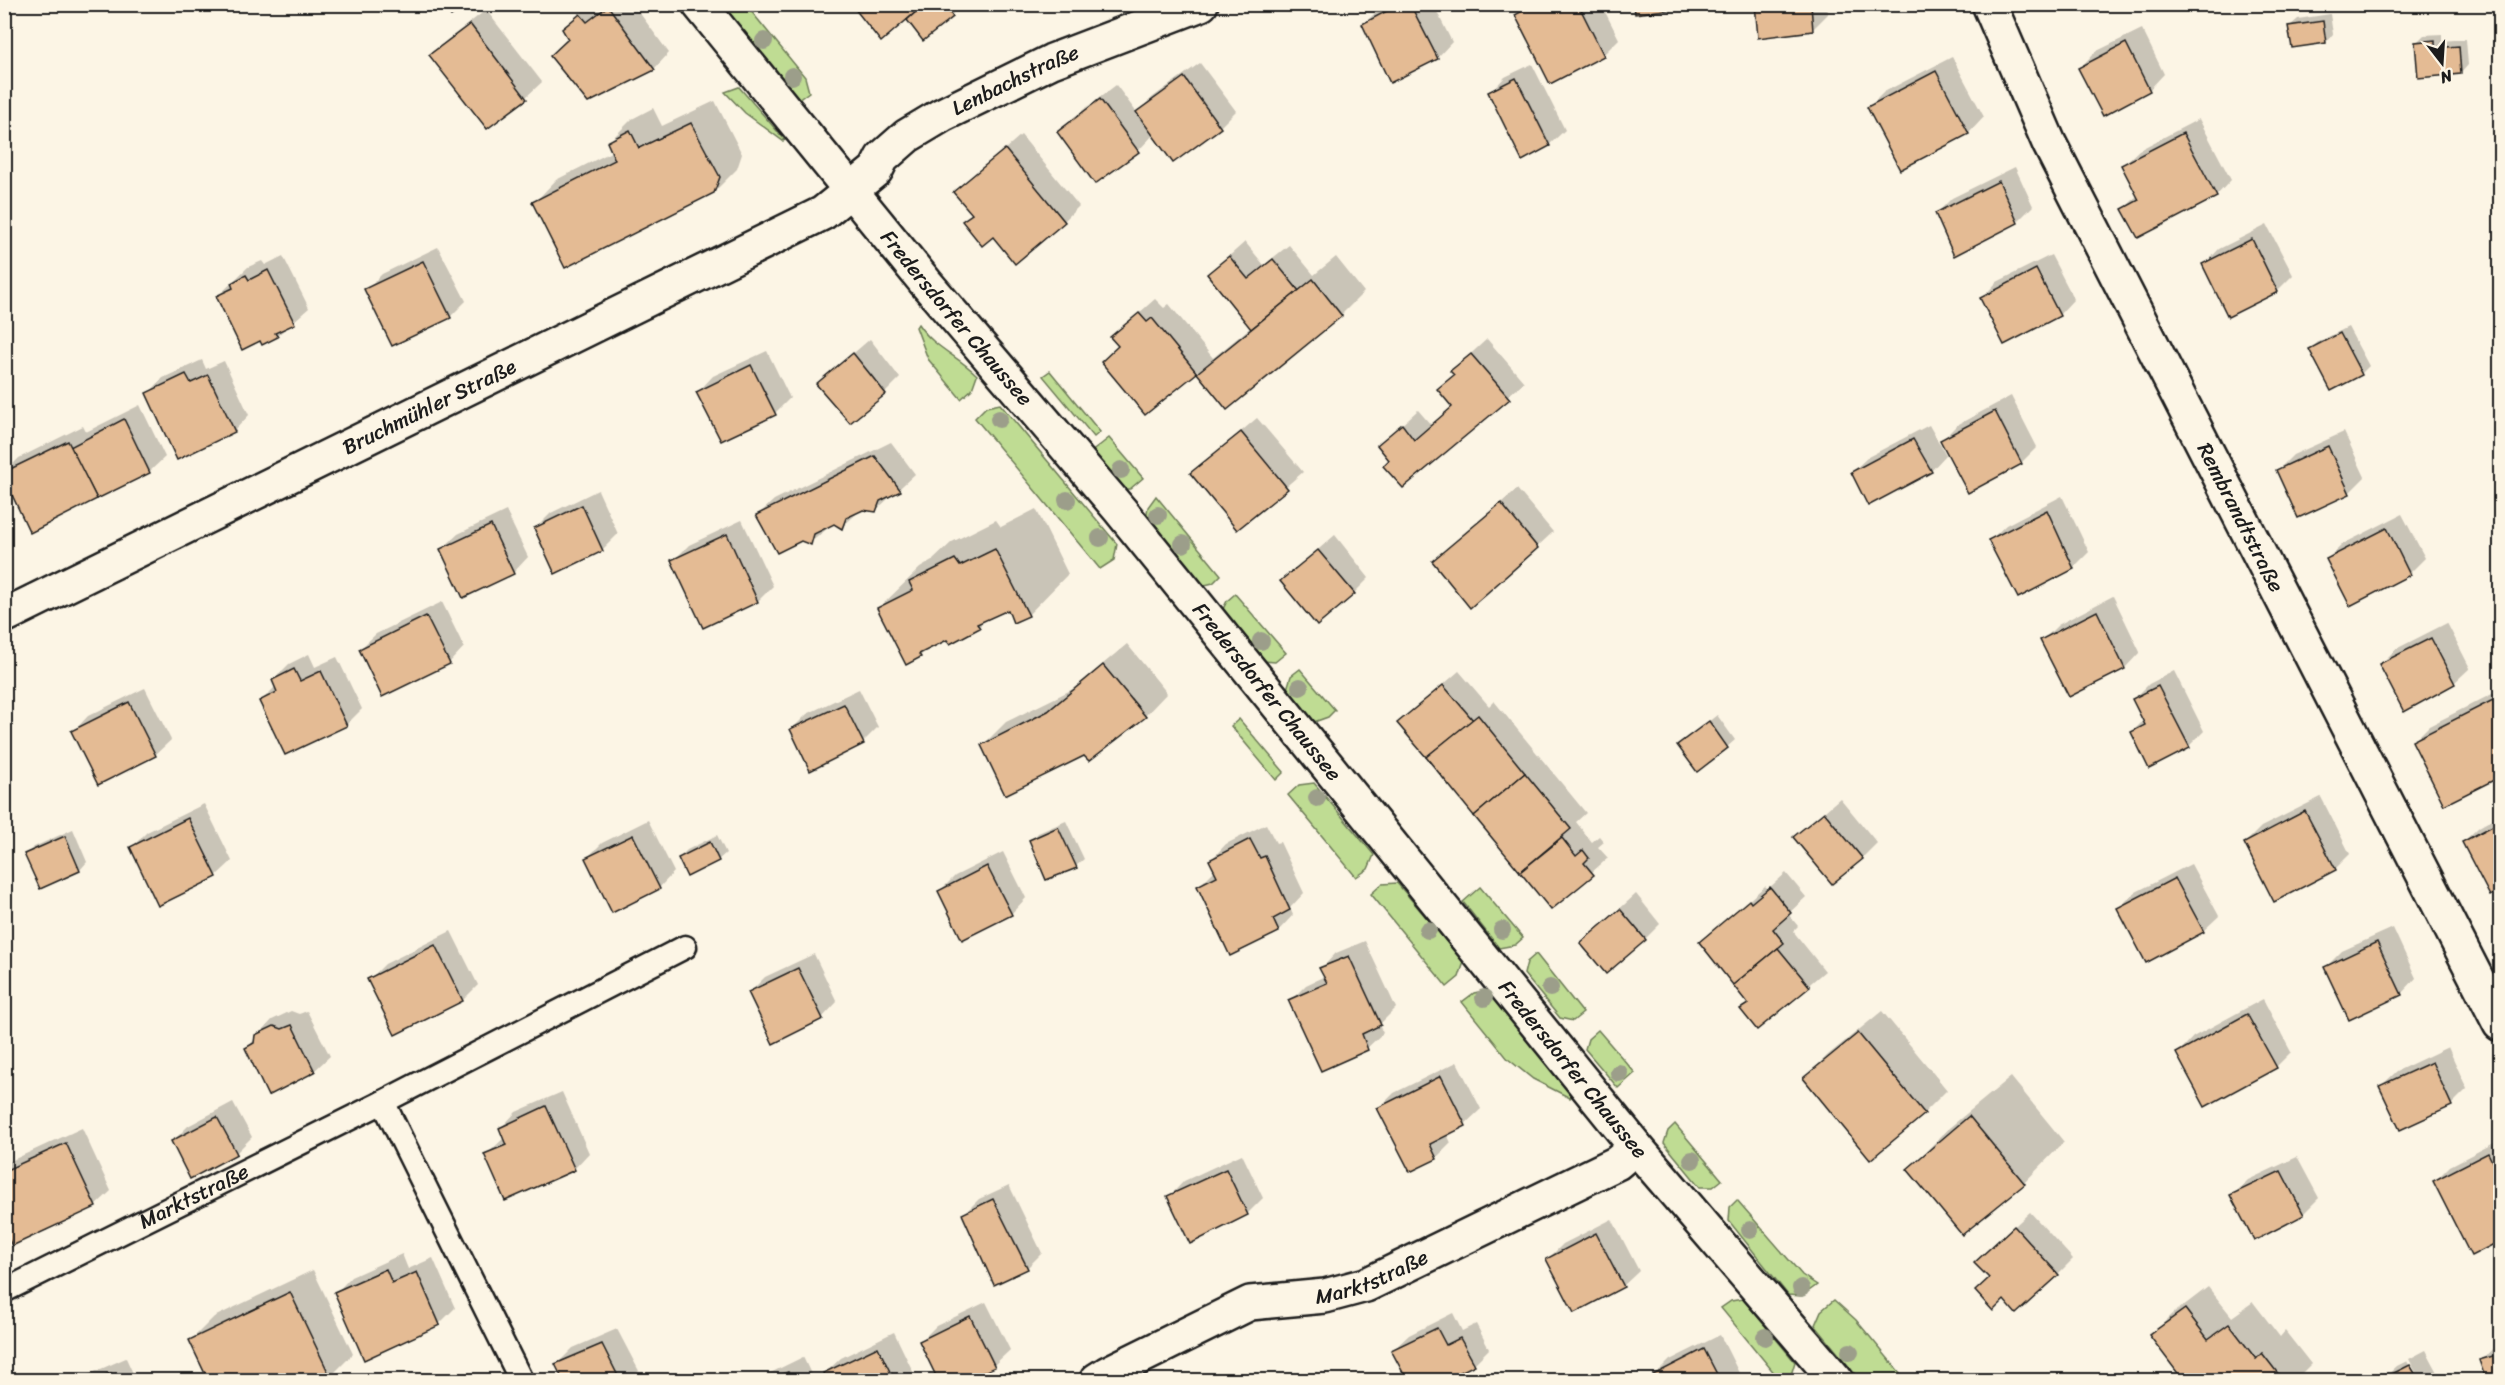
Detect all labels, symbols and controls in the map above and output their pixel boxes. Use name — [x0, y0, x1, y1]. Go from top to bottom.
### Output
street label: Lenbachstraße — [945, 33, 1085, 127]
north arrow — [2412, 33, 2472, 93]
text: N — [2436, 61, 2457, 93]
street label: Fredersdorfer Chaussee — [870, 221, 1043, 415]
street label: Bruchmühler Straße — [336, 348, 523, 466]
street label: Rembrandtstraße — [2186, 436, 2295, 599]
street label: Fredersdorfer Chaussee — [1182, 593, 1352, 790]
street label: Fredersdorfer Chaussee — [1488, 971, 1658, 1168]
street label: Marktstraße — [132, 1153, 256, 1240]
street label: Marktstraße — [1314, 1238, 1435, 1316]

